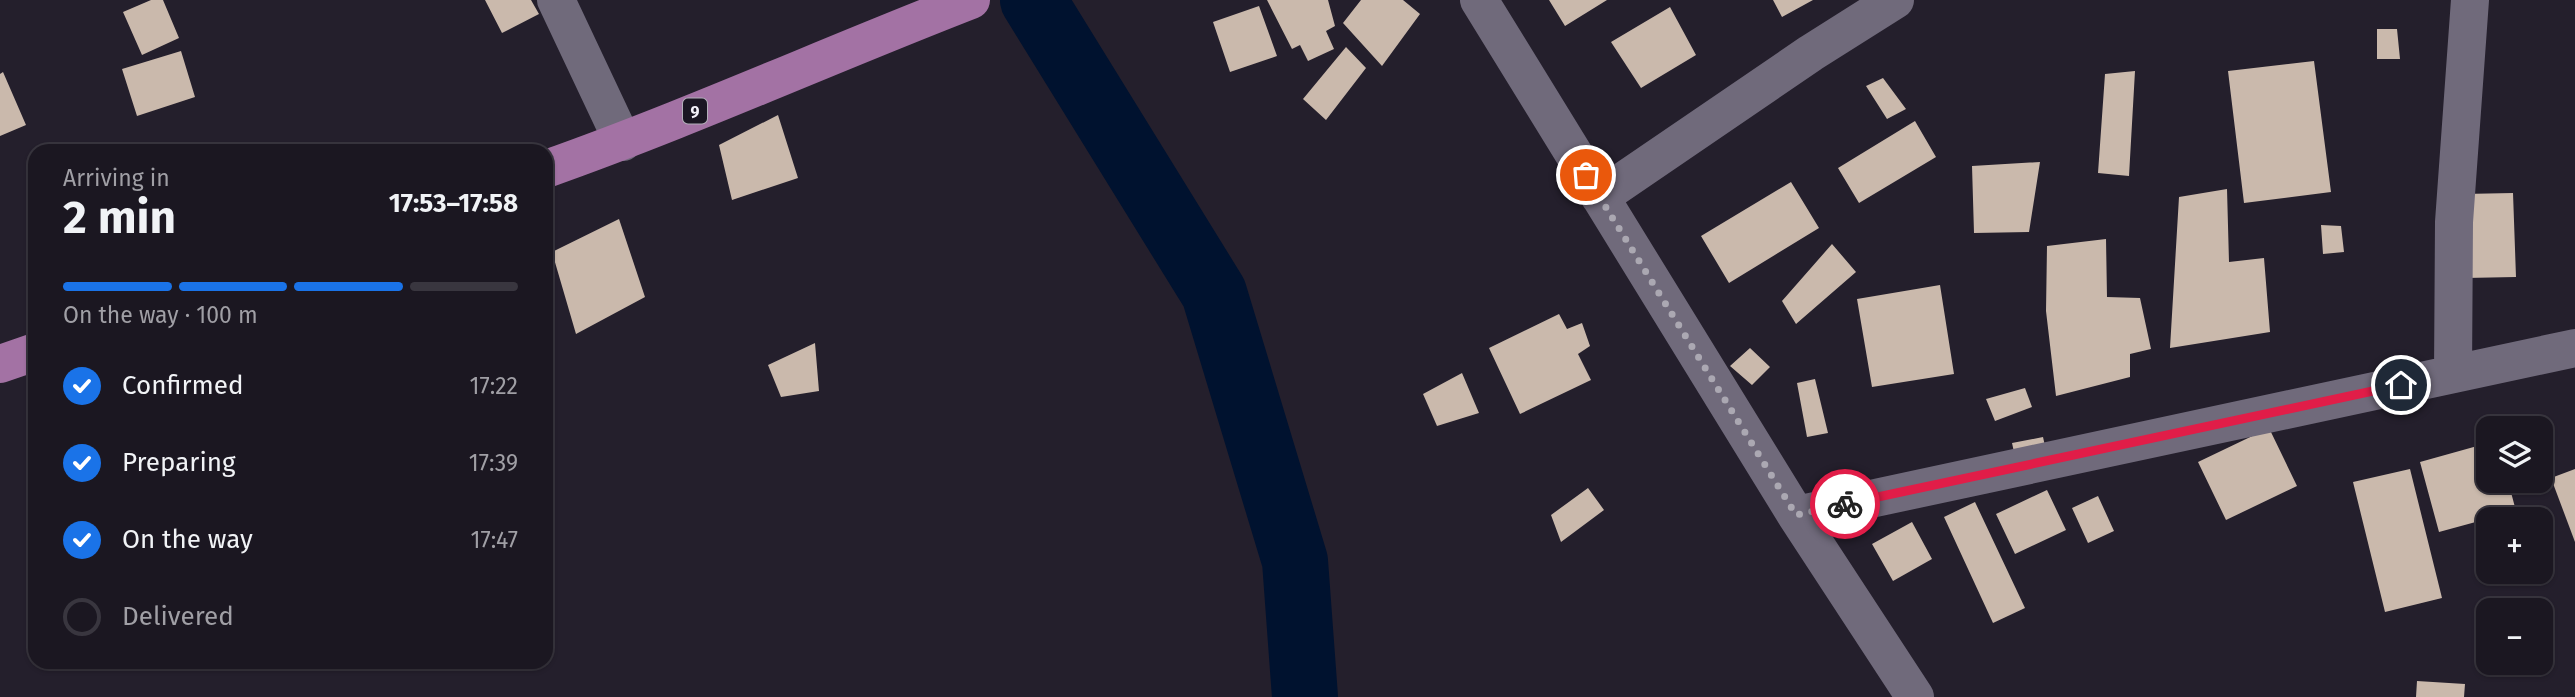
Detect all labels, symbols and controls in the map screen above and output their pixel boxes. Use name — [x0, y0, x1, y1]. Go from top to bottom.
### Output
road number: 9 — [683, 99, 707, 124]
pin — [1556, 145, 1616, 205]
icon: bag — [1567, 156, 1605, 194]
text: Arriving in — [63, 164, 170, 192]
text: 17:53–17:58 — [389, 188, 518, 219]
text: 2 min — [63, 190, 176, 245]
text: On the way · 100 m — [63, 301, 258, 329]
pin — [2371, 355, 2431, 415]
icon: home — [2382, 366, 2420, 404]
icon: check — [63, 367, 101, 405]
text: Confirmed — [122, 370, 243, 401]
text: 17:22 — [470, 372, 518, 400]
map controls — [2476, 416, 2553, 675]
button: layers — [2476, 416, 2553, 493]
icon: check — [63, 444, 101, 482]
text: Preparing — [122, 447, 235, 478]
text: 17:39 — [469, 449, 518, 477]
courier — [1810, 469, 1880, 539]
icon: bike — [1826, 485, 1864, 523]
button: + — [2476, 507, 2553, 584]
icon: check — [63, 521, 101, 559]
text: On the way — [122, 524, 253, 555]
text: 17:47 — [471, 526, 518, 554]
button: − — [2476, 598, 2553, 675]
text: Delivered — [122, 601, 234, 632]

